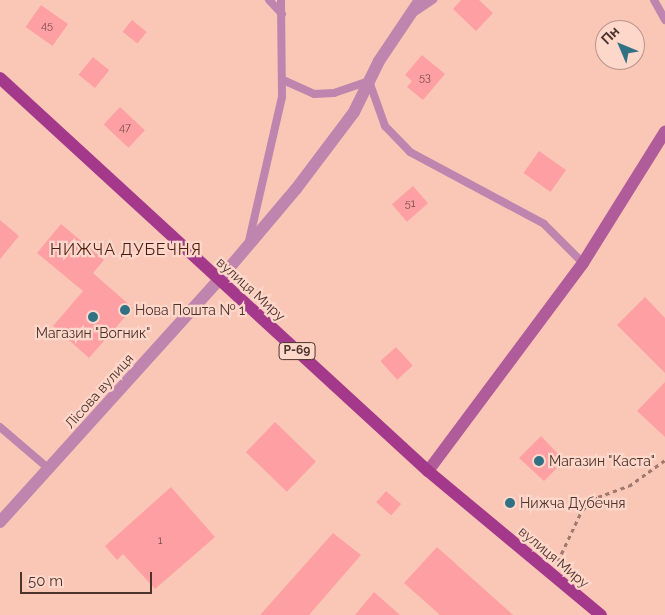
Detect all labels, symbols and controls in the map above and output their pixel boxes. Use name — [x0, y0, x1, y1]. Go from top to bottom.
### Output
house number: 45 — [41, 19, 53, 33]
north arrow — [595, 20, 645, 70]
text: Пн — [598, 23, 622, 47]
house number: 53 — [419, 71, 431, 85]
house number: 47 — [119, 121, 131, 135]
house number: 51 — [405, 197, 415, 211]
district label: НИЖЧА ДУБЕЧНЯ — [48, 240, 204, 260]
street label: вулиця Миру — [213, 254, 289, 324]
place label: Нова Пошта № 1 — [135, 302, 245, 318]
marker: Нова Пошта № 1 — [119, 304, 131, 316]
marker: Магазин "Вогник" — [87, 311, 99, 323]
place label: Магазин "Вогник" — [36, 325, 150, 341]
road number: Р-69 — [278, 342, 316, 361]
street label: Лісова вулиця — [61, 350, 137, 432]
place label: Магазин "Каста" — [549, 453, 655, 469]
marker: Магазин "Каста" — [533, 455, 545, 467]
place label: Нижча Дубечня — [520, 495, 626, 511]
marker: Нижча Дубечня — [504, 497, 516, 509]
street label: вулиця Миру — [515, 523, 593, 591]
house number: 1 — [158, 534, 162, 548]
scale bar — [22, 562, 155, 594]
text: 50 m — [28, 572, 63, 590]

